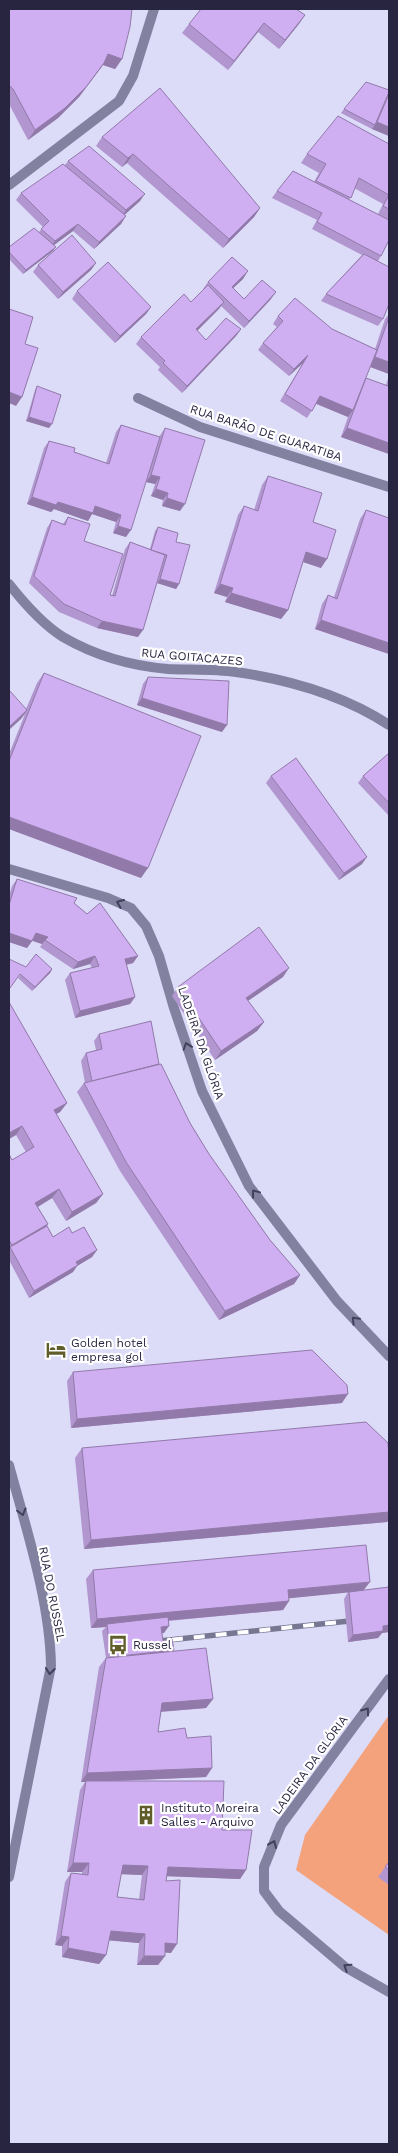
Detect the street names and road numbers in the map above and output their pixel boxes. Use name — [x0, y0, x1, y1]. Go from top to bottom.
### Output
street label: RUA BARÃO DE GUARATIBA — [188, 402, 344, 464]
street label: RUA GOITACAZES — [141, 646, 243, 668]
street label: LADEIRA DA GLÓRIA — [175, 985, 227, 1101]
street label: RUA DO RUSSEL — [36, 1545, 68, 1643]
street label: LADEIRA DA GLÓRIA — [270, 1713, 351, 1817]

